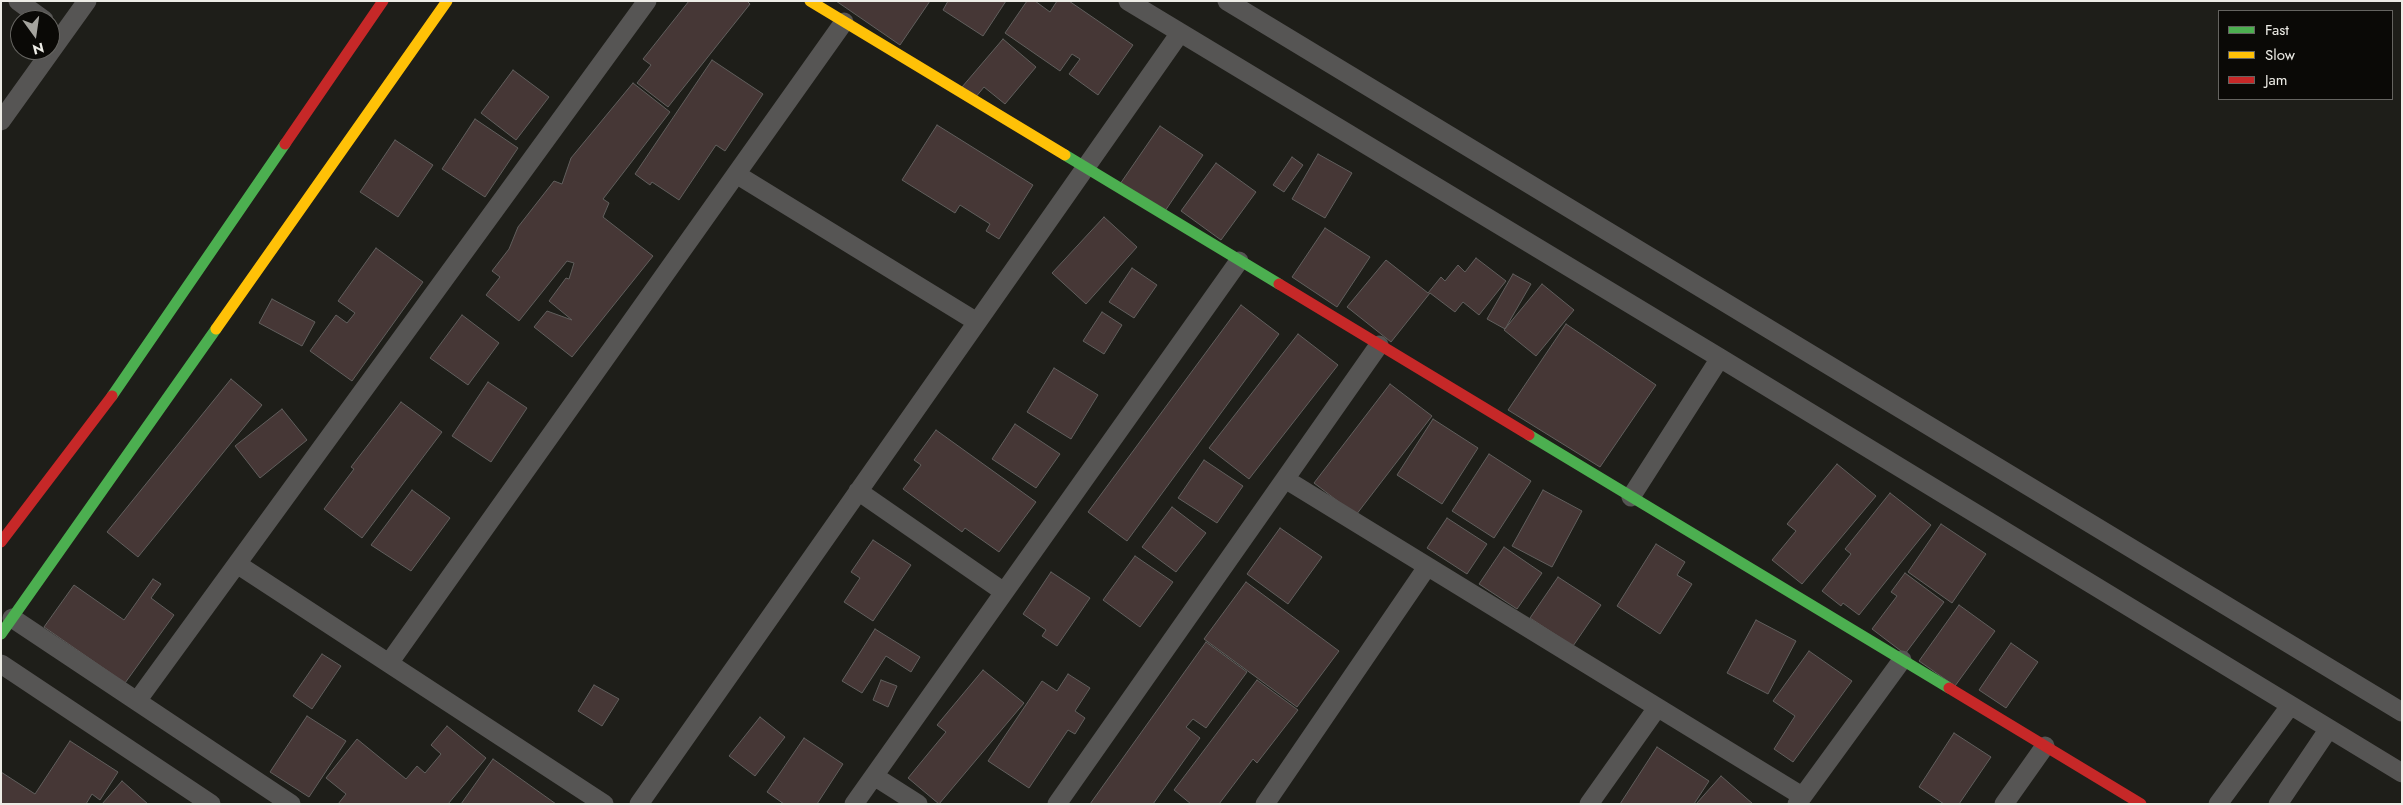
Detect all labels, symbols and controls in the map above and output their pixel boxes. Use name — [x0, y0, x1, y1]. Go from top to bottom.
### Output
north arrow — [10, 10, 60, 60]
legend — [2218, 10, 2393, 100]
text: Fast — [2265, 19, 2289, 41]
text: N — [31, 38, 46, 60]
text: Slow — [2265, 44, 2295, 66]
text: Jam — [2265, 69, 2288, 91]

